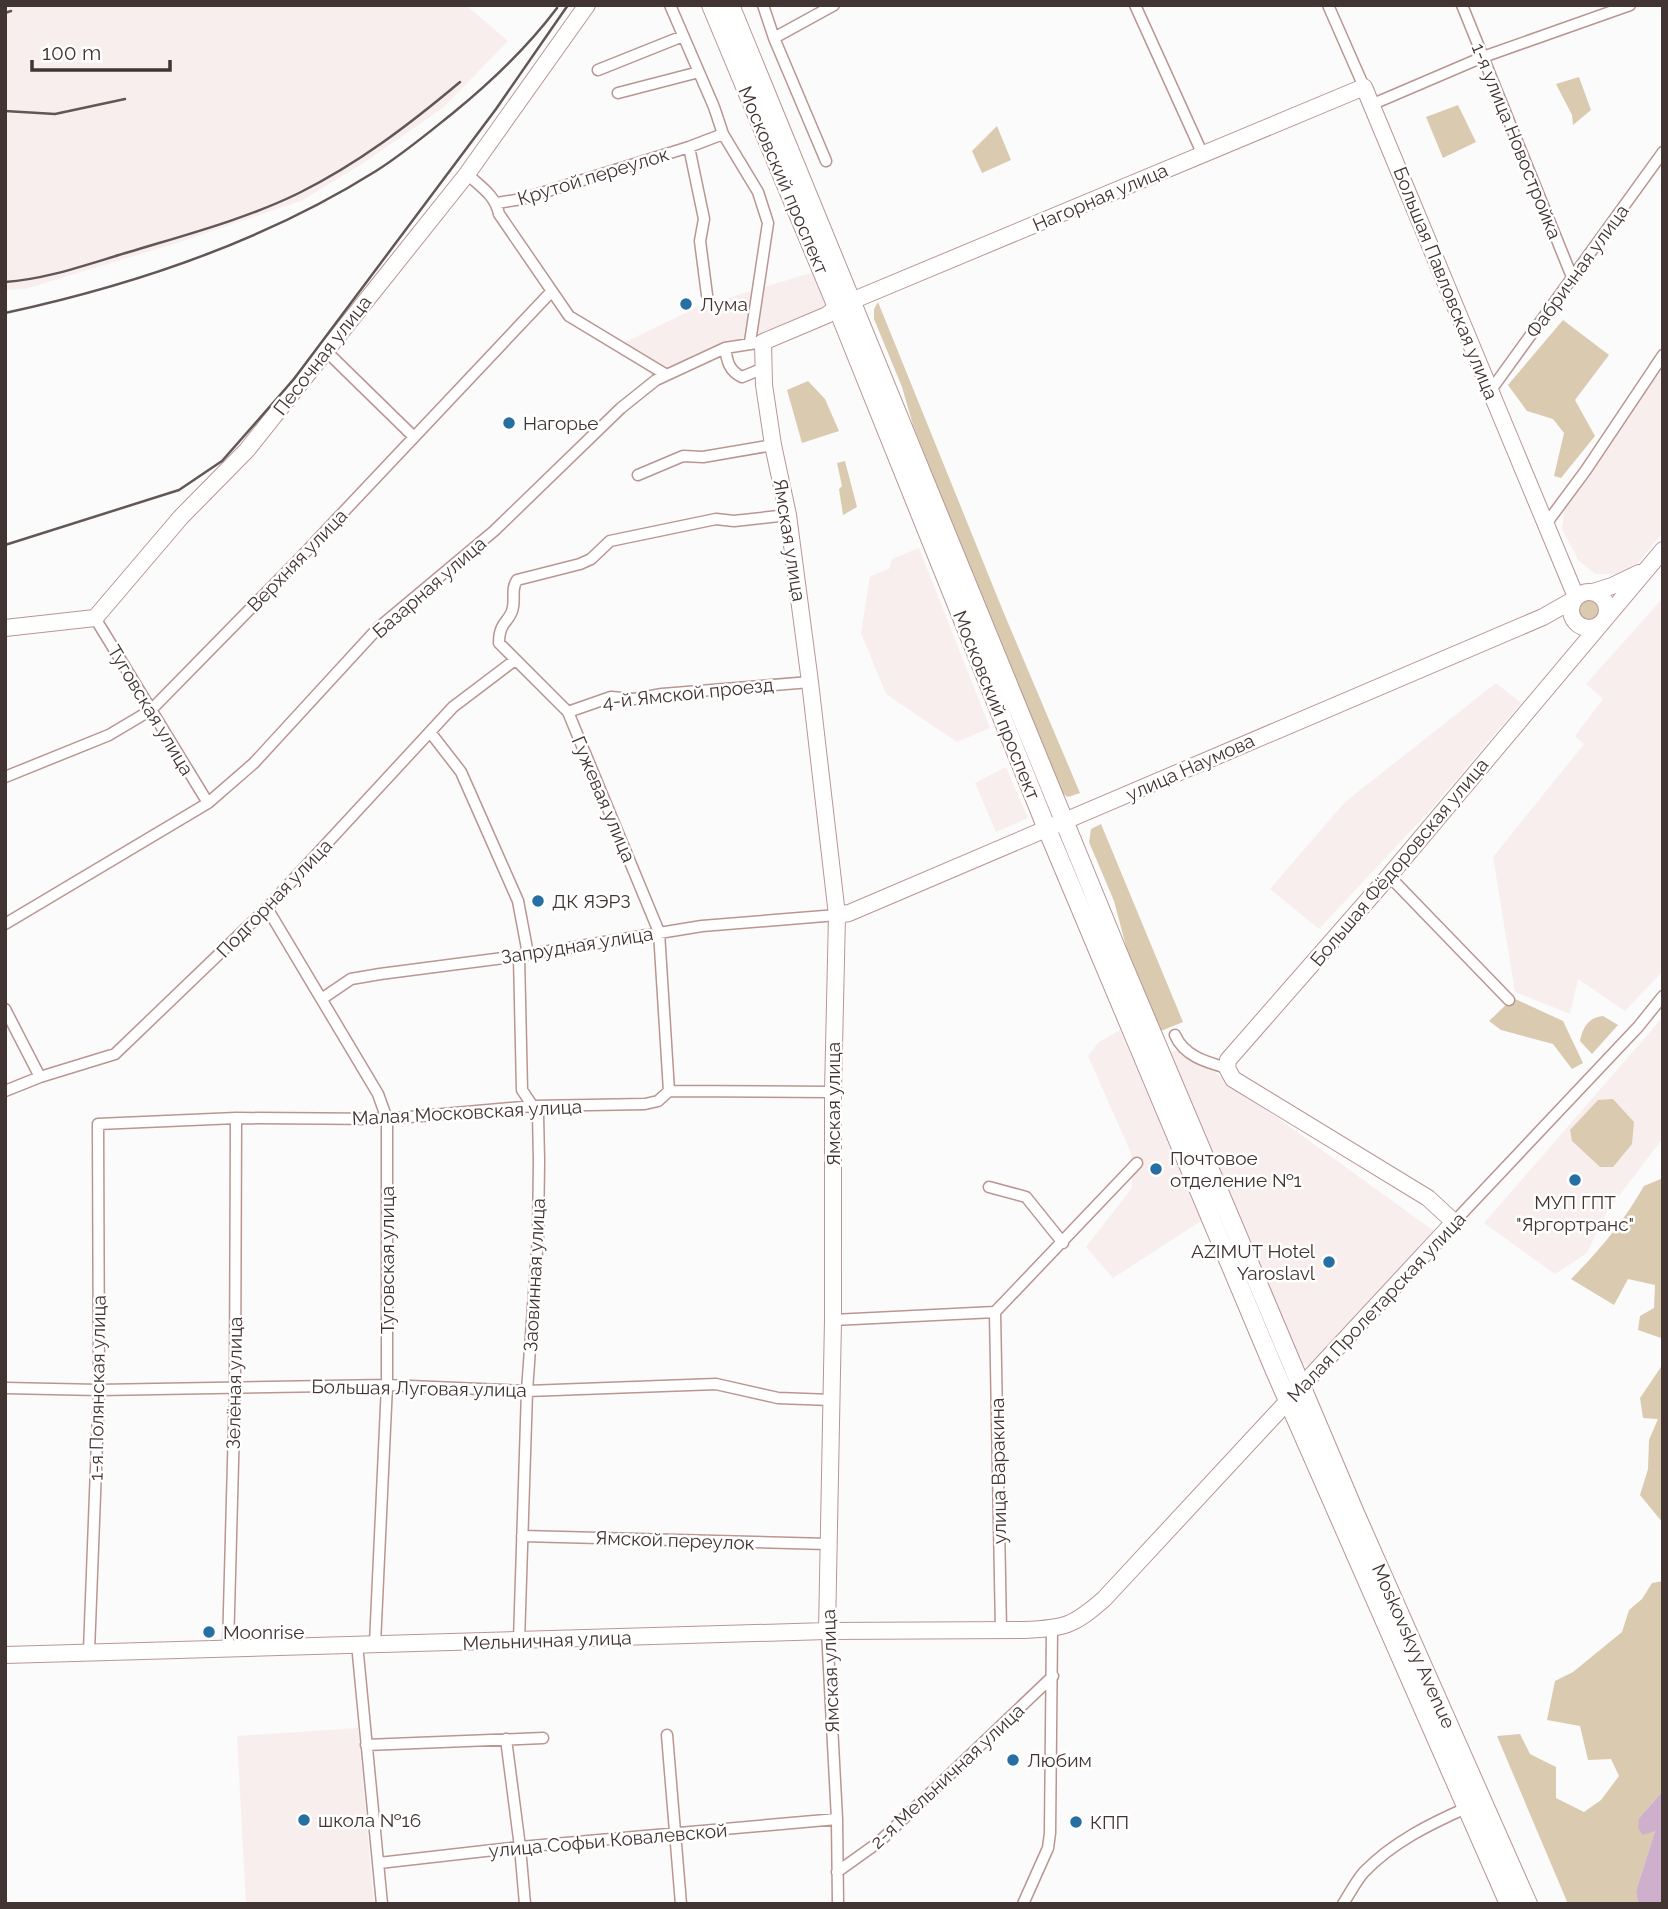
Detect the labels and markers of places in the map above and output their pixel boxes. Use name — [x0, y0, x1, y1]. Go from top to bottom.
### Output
place label: Лума — [700, 293, 748, 315]
marker: Лума — [678, 296, 694, 312]
place label: Нагорье — [523, 412, 598, 434]
marker: Нагорье — [501, 415, 517, 431]
place label: ДК ЯЭРЗ — [552, 890, 631, 912]
marker: ДК ЯЭРЗ — [530, 893, 546, 909]
place label: Почтовое отделение №1 — [1170, 1147, 1302, 1191]
marker: Почтовое отделение №1 — [1148, 1161, 1164, 1177]
marker: МУП ГПТ "Яргортранс" — [1567, 1172, 1583, 1188]
place label: МУП ГПТ "Яргортранс" — [1516, 1191, 1634, 1235]
place label: AZIMUT Hotel Yaroslavl — [1191, 1240, 1316, 1284]
marker: AZIMUT Hotel Yaroslavl — [1321, 1254, 1337, 1270]
place label: Moonrise — [223, 1621, 304, 1643]
marker: Moonrise — [201, 1624, 217, 1640]
place label: Любим — [1027, 1749, 1092, 1771]
marker: Любим — [1005, 1752, 1021, 1768]
place label: школа №16 — [318, 1809, 421, 1831]
place label: КПП — [1090, 1811, 1129, 1833]
marker: школа №16 — [296, 1812, 312, 1828]
marker: КПП — [1068, 1814, 1084, 1830]

